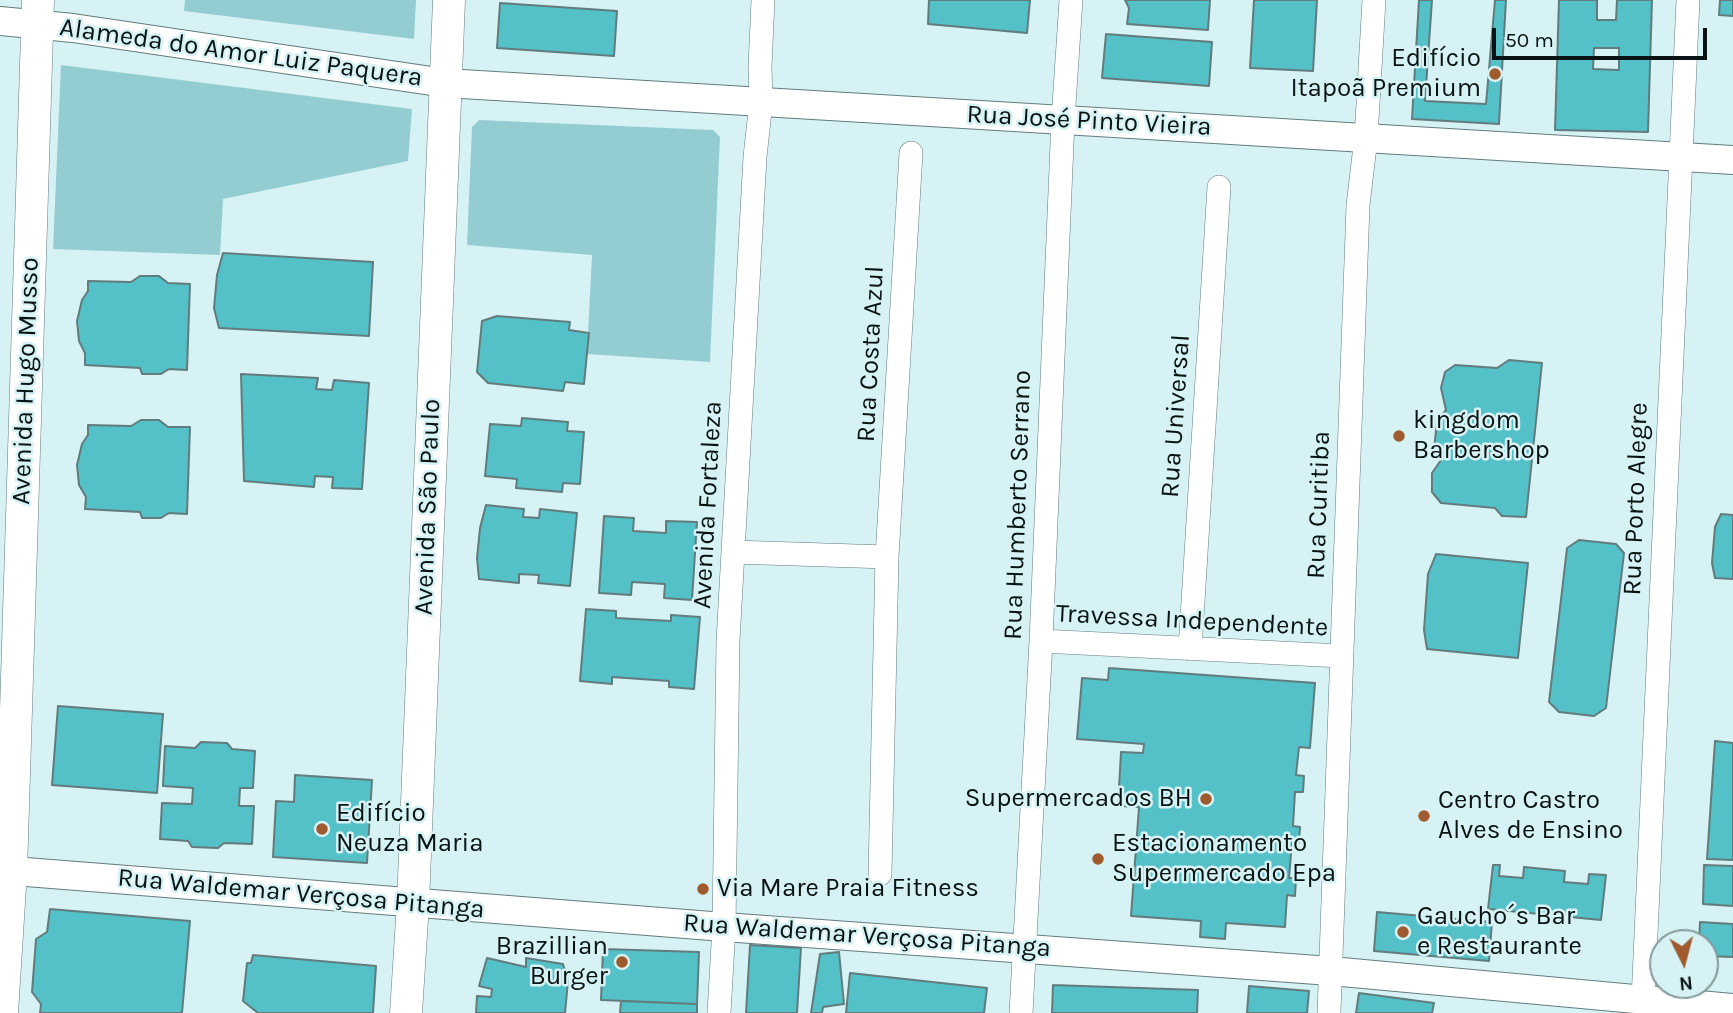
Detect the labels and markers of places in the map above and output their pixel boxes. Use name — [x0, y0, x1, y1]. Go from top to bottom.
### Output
place label: Edifício Itapoã Premium — [1290, 43, 1481, 104]
marker: Edifício Itapoã Premium — [1487, 66, 1503, 82]
place label: kingdom Barbershop — [1413, 405, 1550, 466]
marker: kingdom Barbershop — [1391, 428, 1407, 444]
place label: Supermercados BH — [965, 783, 1192, 815]
place label: Centro Castro Alves de Ensino — [1438, 785, 1623, 846]
marker: Supermercados BH — [1198, 791, 1214, 807]
place label: Edifício Neuza Maria — [336, 798, 483, 860]
marker: Centro Castro Alves de Ensino — [1416, 808, 1432, 824]
marker: Edifício Neuza Maria — [314, 821, 330, 837]
place label: Estacionamento Supermercado Epa — [1112, 828, 1336, 890]
marker: Estacionamento Supermercado Epa — [1090, 851, 1106, 867]
place label: Via Mare Praia Fitness — [717, 873, 979, 905]
marker: Via Mare Praia Fitness — [695, 881, 711, 897]
place label: Gaucho´s Bar e Restaurante — [1417, 901, 1582, 962]
marker: Gaucho´s Bar e Restaurante — [1395, 924, 1411, 940]
place label: Brazillian Burger — [496, 931, 608, 992]
marker: Brazillian Burger — [614, 954, 630, 970]

